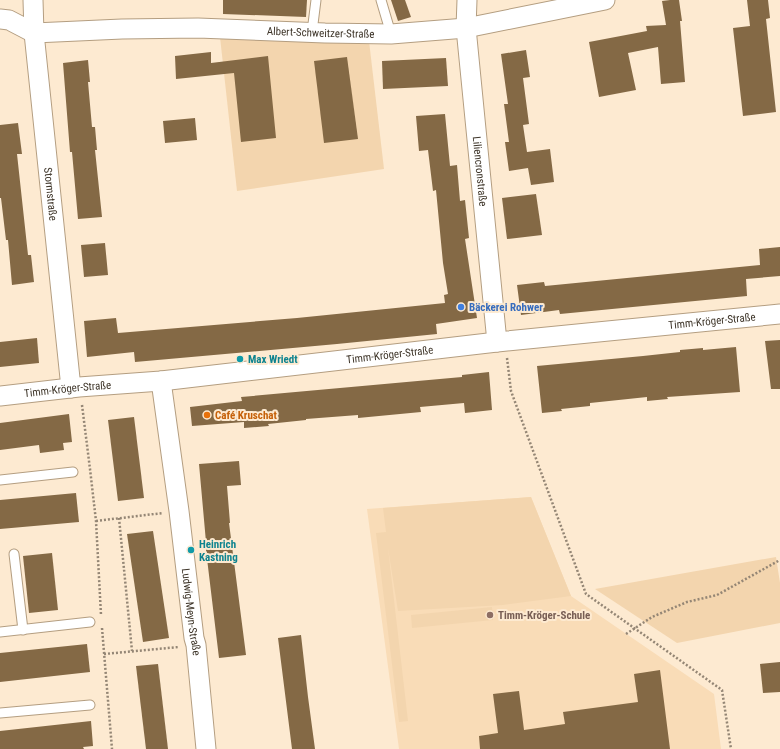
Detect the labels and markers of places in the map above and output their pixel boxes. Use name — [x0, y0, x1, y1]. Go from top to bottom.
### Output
place label: Bäckerei Rohwer — [469, 301, 543, 314]
marker: Bäckerei Rohwer — [456, 302, 466, 312]
place label: Max Wriedt — [248, 353, 298, 366]
marker: Max Wriedt — [235, 354, 245, 364]
place label: Café Kruschat — [215, 409, 278, 422]
marker: Café Kruschat — [202, 410, 212, 420]
place label: Heinrich Kastning — [199, 538, 238, 564]
marker: Heinrich Kastning — [186, 545, 196, 555]
place label: Timm-Kröger-Schule — [498, 609, 590, 622]
marker: Timm-Kröger-Schule — [485, 610, 495, 620]

